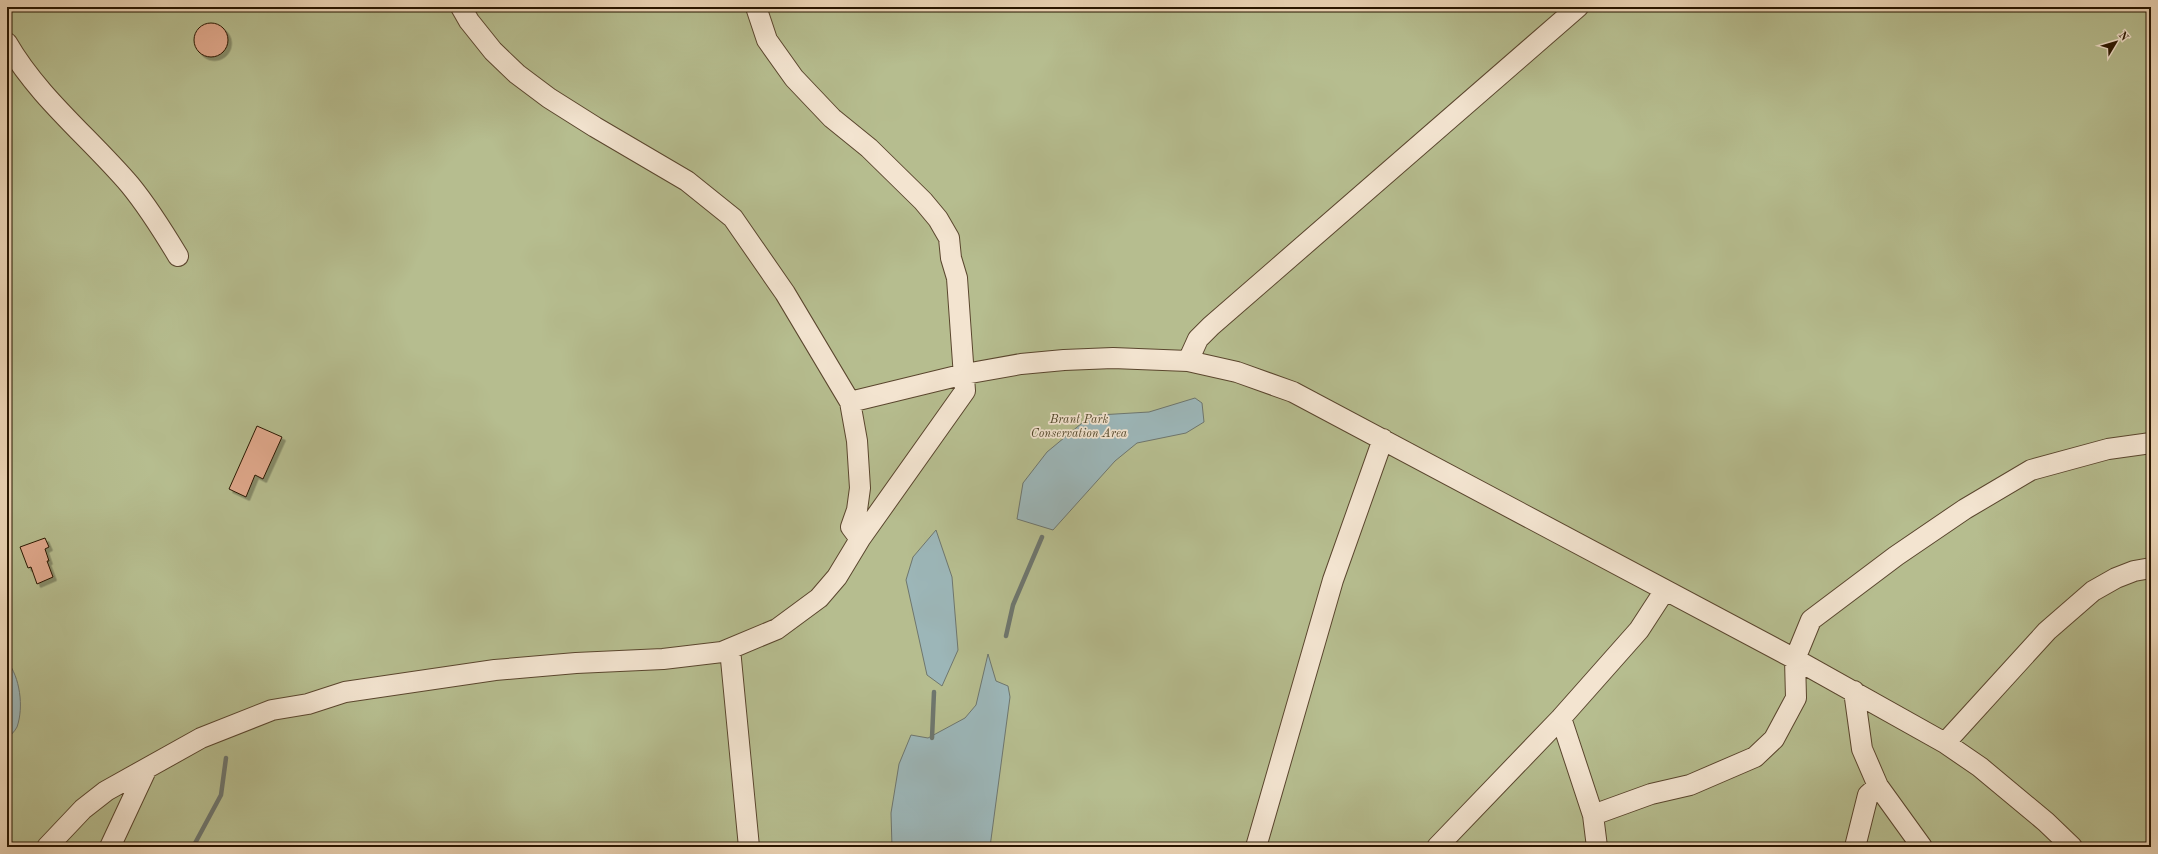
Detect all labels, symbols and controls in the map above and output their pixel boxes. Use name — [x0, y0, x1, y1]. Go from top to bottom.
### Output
north arrow — [2096, 22, 2136, 62]
text: N — [2116, 30, 2130, 44]
park label: Brant Park Conservation Area — [1031, 414, 1128, 440]

